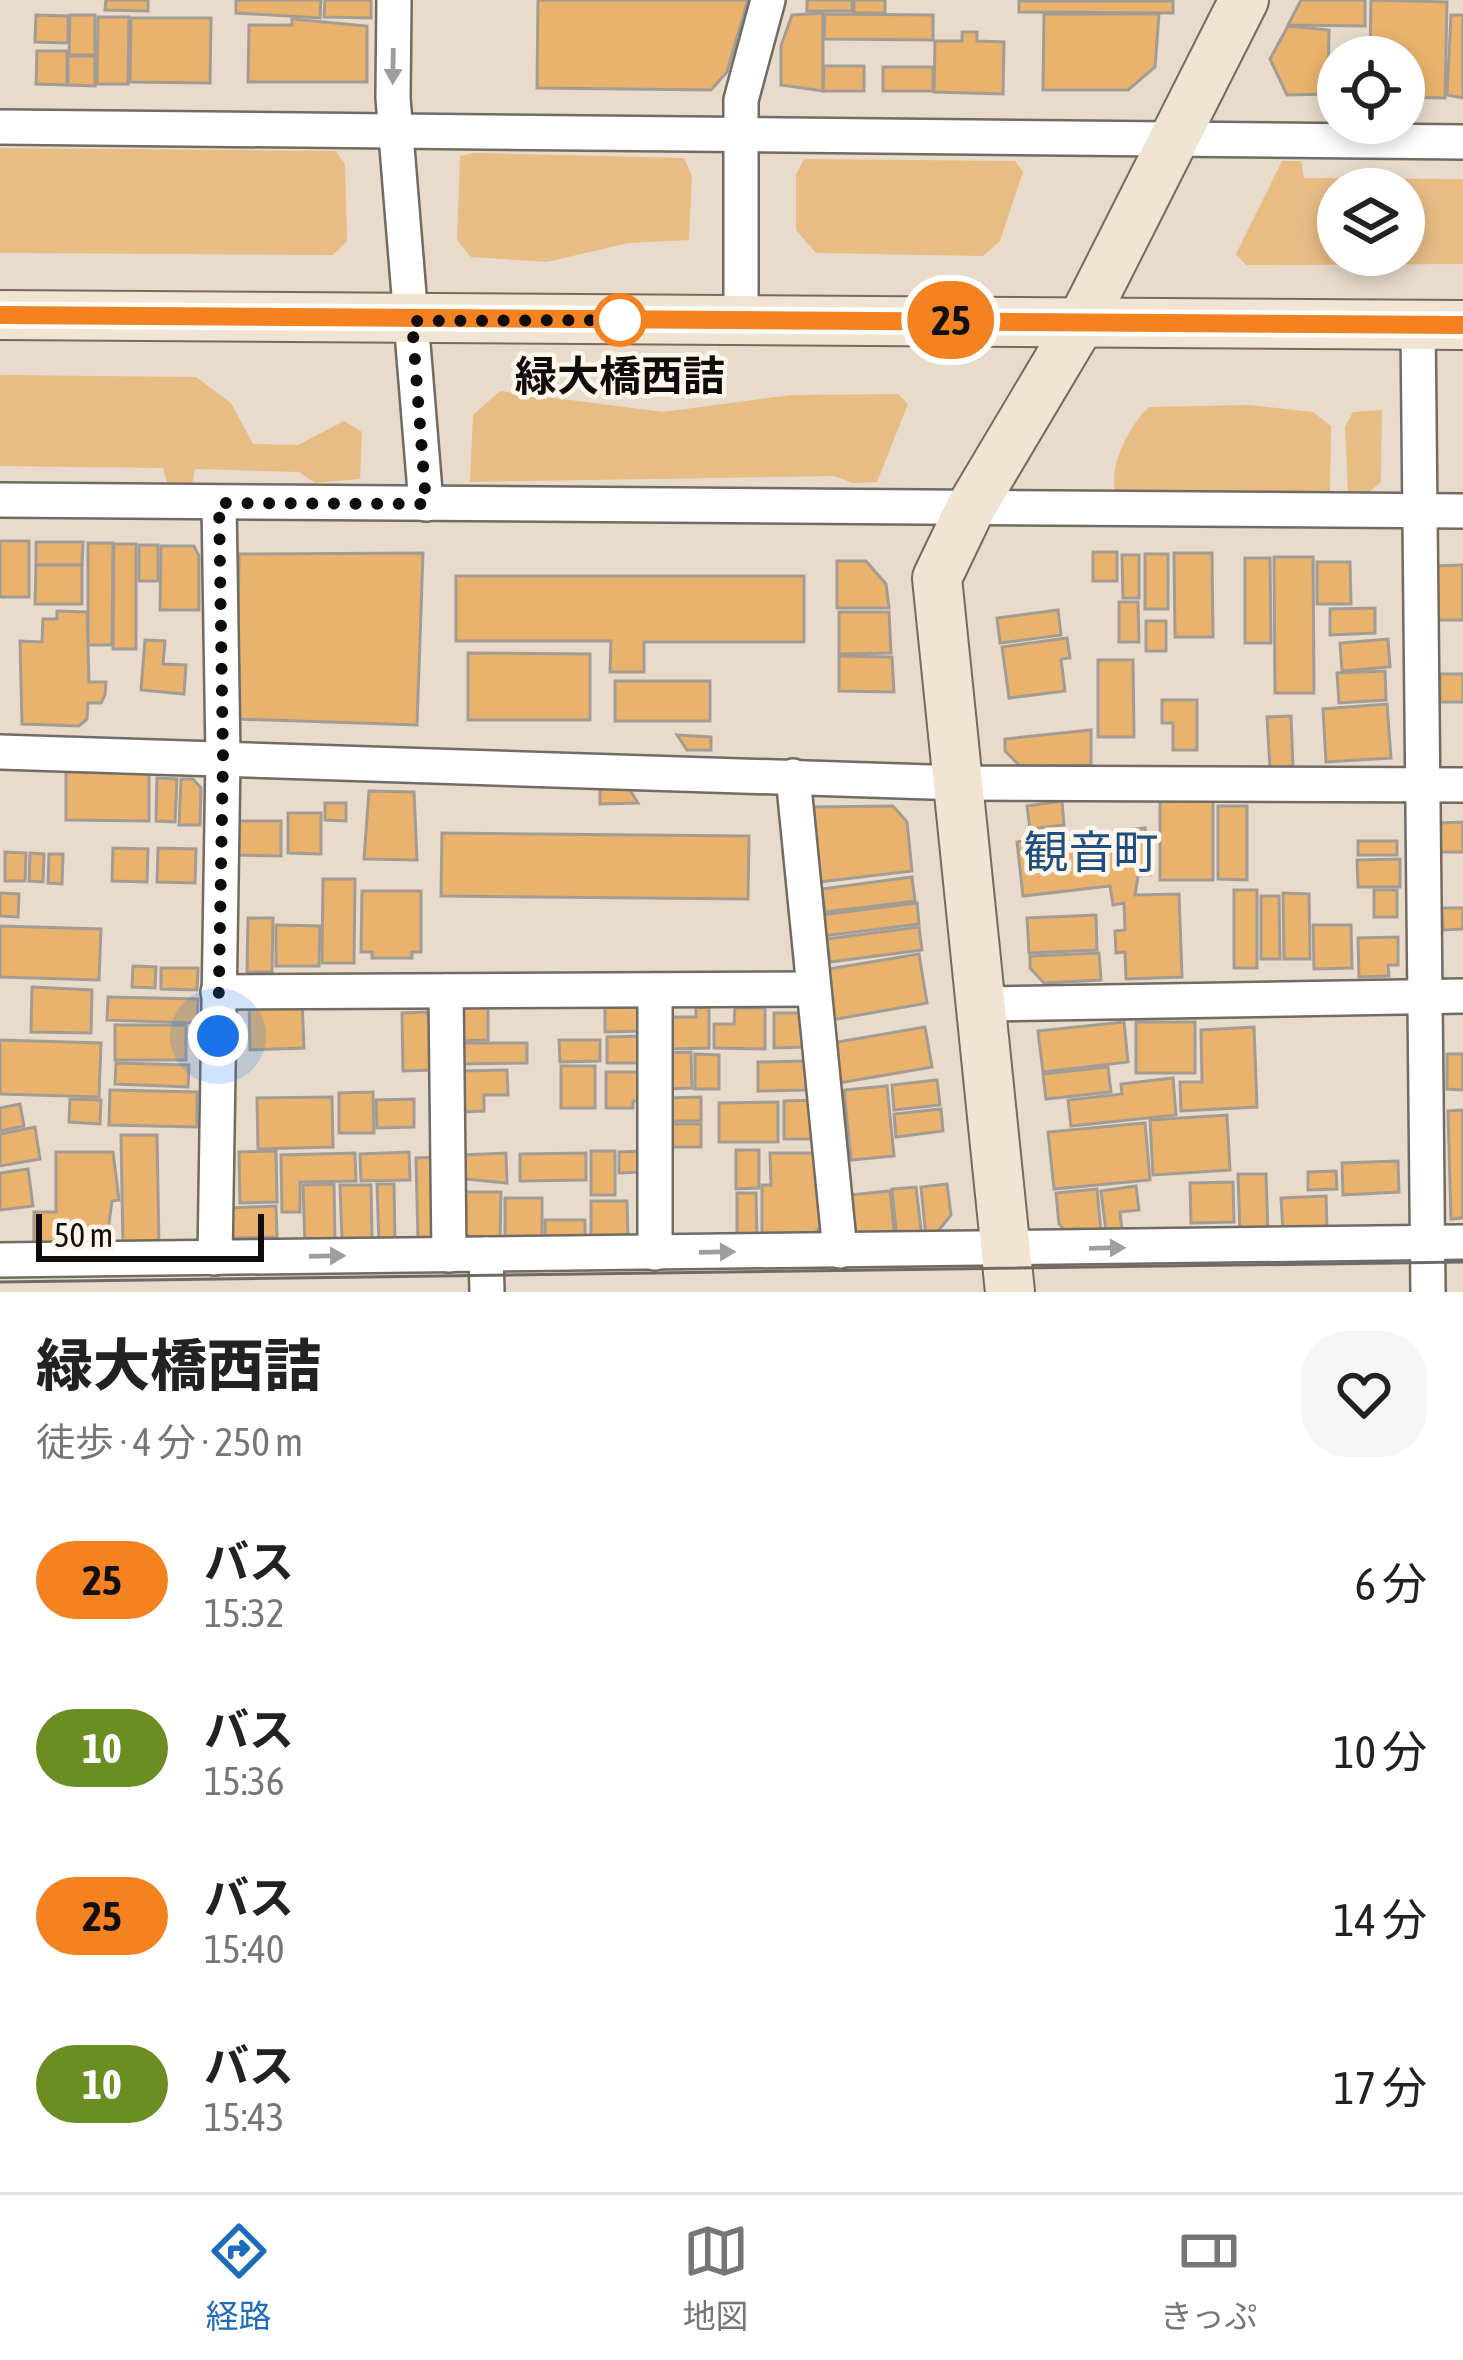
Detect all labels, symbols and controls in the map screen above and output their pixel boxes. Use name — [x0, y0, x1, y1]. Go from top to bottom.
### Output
map controls — [1317, 36, 1425, 276]
button: locate — [1317, 36, 1425, 144]
one-way arrow — [384, 48, 403, 86]
button: layers — [1317, 168, 1425, 276]
line badge: 25 — [897, 281, 1005, 359]
marker: 緑大橋西詰 — [595, 295, 645, 345]
text: 25 — [931, 296, 971, 344]
place label: 緑大橋西詰 — [515, 352, 725, 400]
district label: 観音町 — [1023, 826, 1159, 878]
your location — [188, 1006, 248, 1066]
scale bar — [36, 1208, 264, 1261]
text: 50 m — [54, 1216, 113, 1254]
one-way arrow — [1089, 1238, 1127, 1257]
one-way arrow — [699, 1243, 737, 1262]
one-way arrow — [309, 1247, 347, 1266]
button: heart — [1301, 1331, 1427, 1457]
text: 緑大橋西詰 — [36, 1333, 321, 1398]
text: 徒歩 · 4 分 · 250 m — [36, 1420, 303, 1464]
text: バス — [204, 1536, 294, 1588]
text: 25 — [82, 1556, 122, 1604]
text: 6 分 — [1355, 1558, 1427, 1610]
text: 15:32 — [204, 1591, 284, 1635]
text: バス — [204, 1704, 294, 1756]
text: 10 — [82, 1724, 122, 1772]
text: 10 分 — [1334, 1726, 1427, 1778]
text: 15:36 — [204, 1759, 284, 1803]
text: バス — [204, 1872, 294, 1924]
text: 25 — [82, 1892, 122, 1940]
text: 14 分 — [1334, 1894, 1427, 1946]
text: 15:40 — [204, 1927, 284, 1971]
text: バス — [204, 2040, 294, 2092]
text: 10 — [82, 2060, 122, 2108]
text: 17 分 — [1334, 2062, 1427, 2114]
text: 15:43 — [204, 2095, 284, 2139]
tab: 経路 — [206, 2218, 272, 2338]
tab: 地図 — [683, 2218, 749, 2338]
tab: きっぷ — [1160, 2218, 1257, 2338]

